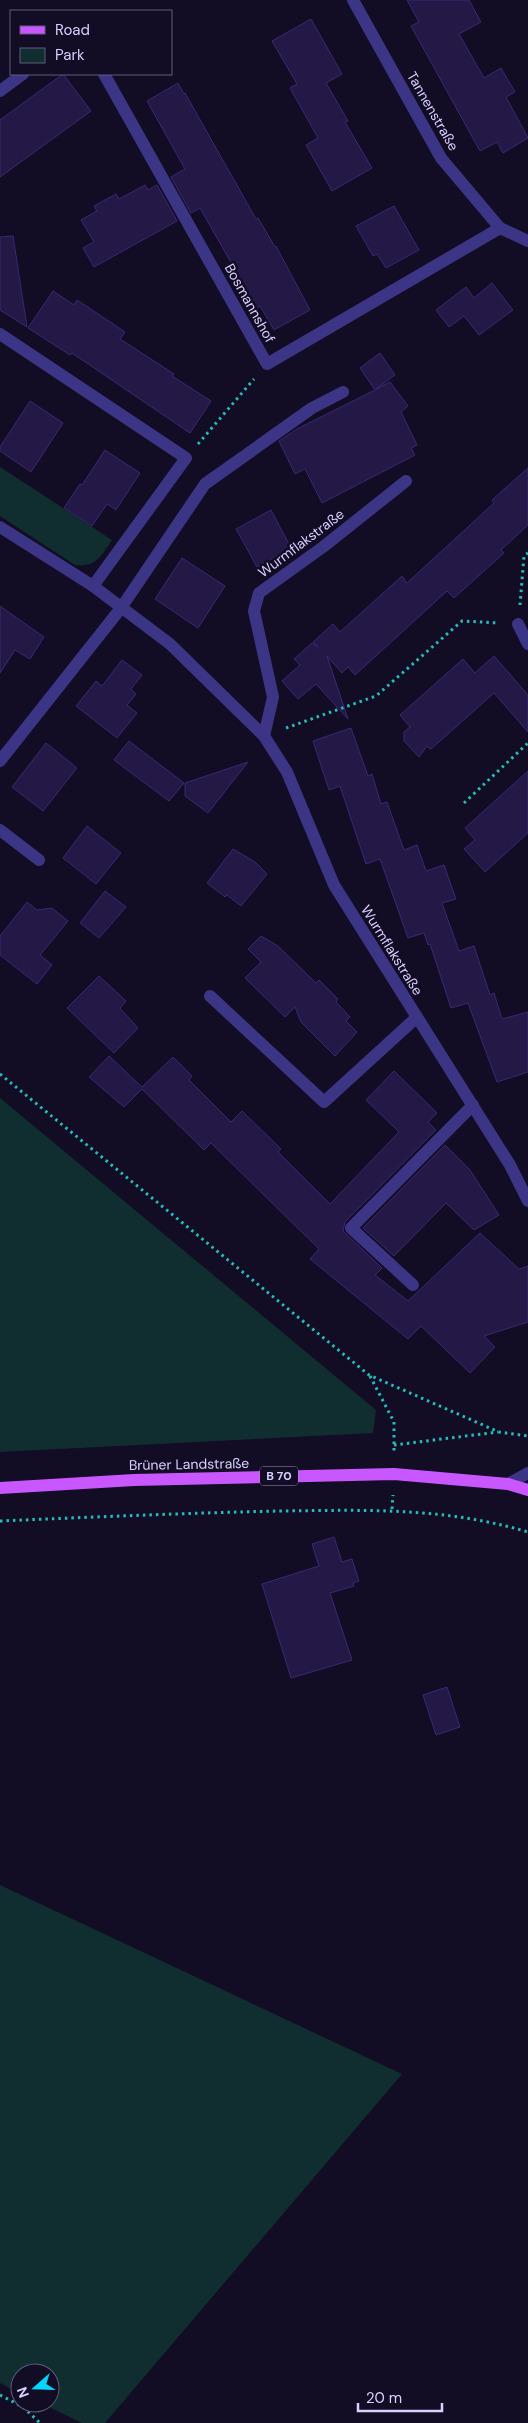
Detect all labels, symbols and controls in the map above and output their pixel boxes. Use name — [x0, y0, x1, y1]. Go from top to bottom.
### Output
legend — [10, 10, 172, 75]
text: Road — [55, 20, 90, 40]
text: Park — [55, 45, 85, 65]
street label: Tannenstraße — [403, 68, 463, 154]
street label: Bosmannshof — [221, 260, 279, 346]
street label: Wurmflakstraße — [254, 505, 348, 581]
street label: Wurmflakstraße — [357, 901, 427, 999]
street label: Brüner Landstraße — [129, 1454, 249, 1474]
road number: B 70 — [260, 1466, 298, 1485]
north arrow — [10, 2363, 60, 2413]
scale bar — [358, 2380, 442, 2412]
text: N — [13, 2385, 33, 2400]
text: 20 m — [366, 2388, 402, 2408]

